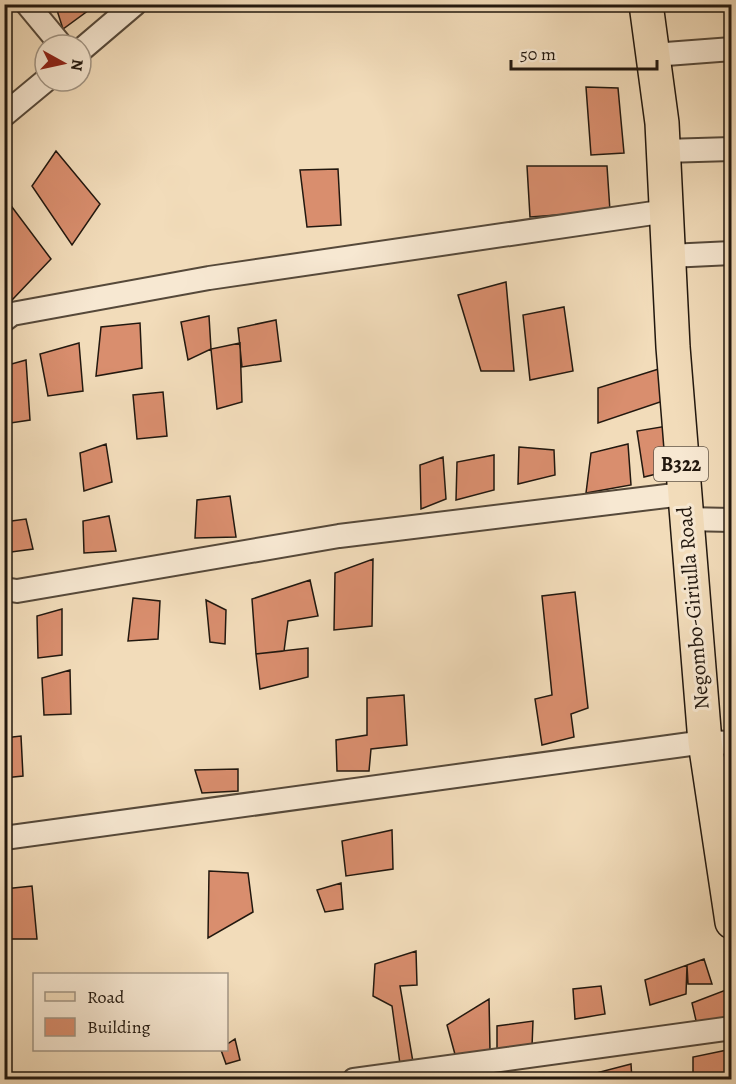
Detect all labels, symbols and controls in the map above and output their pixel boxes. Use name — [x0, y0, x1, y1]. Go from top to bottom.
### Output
north arrow — [33, 33, 93, 93]
scale bar — [511, 33, 656, 71]
text: 50 m — [520, 42, 556, 66]
text: N — [65, 58, 89, 73]
road number: B322 — [654, 447, 708, 481]
street label: Negombo-Giriulla Road — [670, 504, 716, 711]
legend — [33, 973, 228, 1051]
text: Road — [87, 985, 125, 1009]
text: Building — [87, 1015, 151, 1039]

